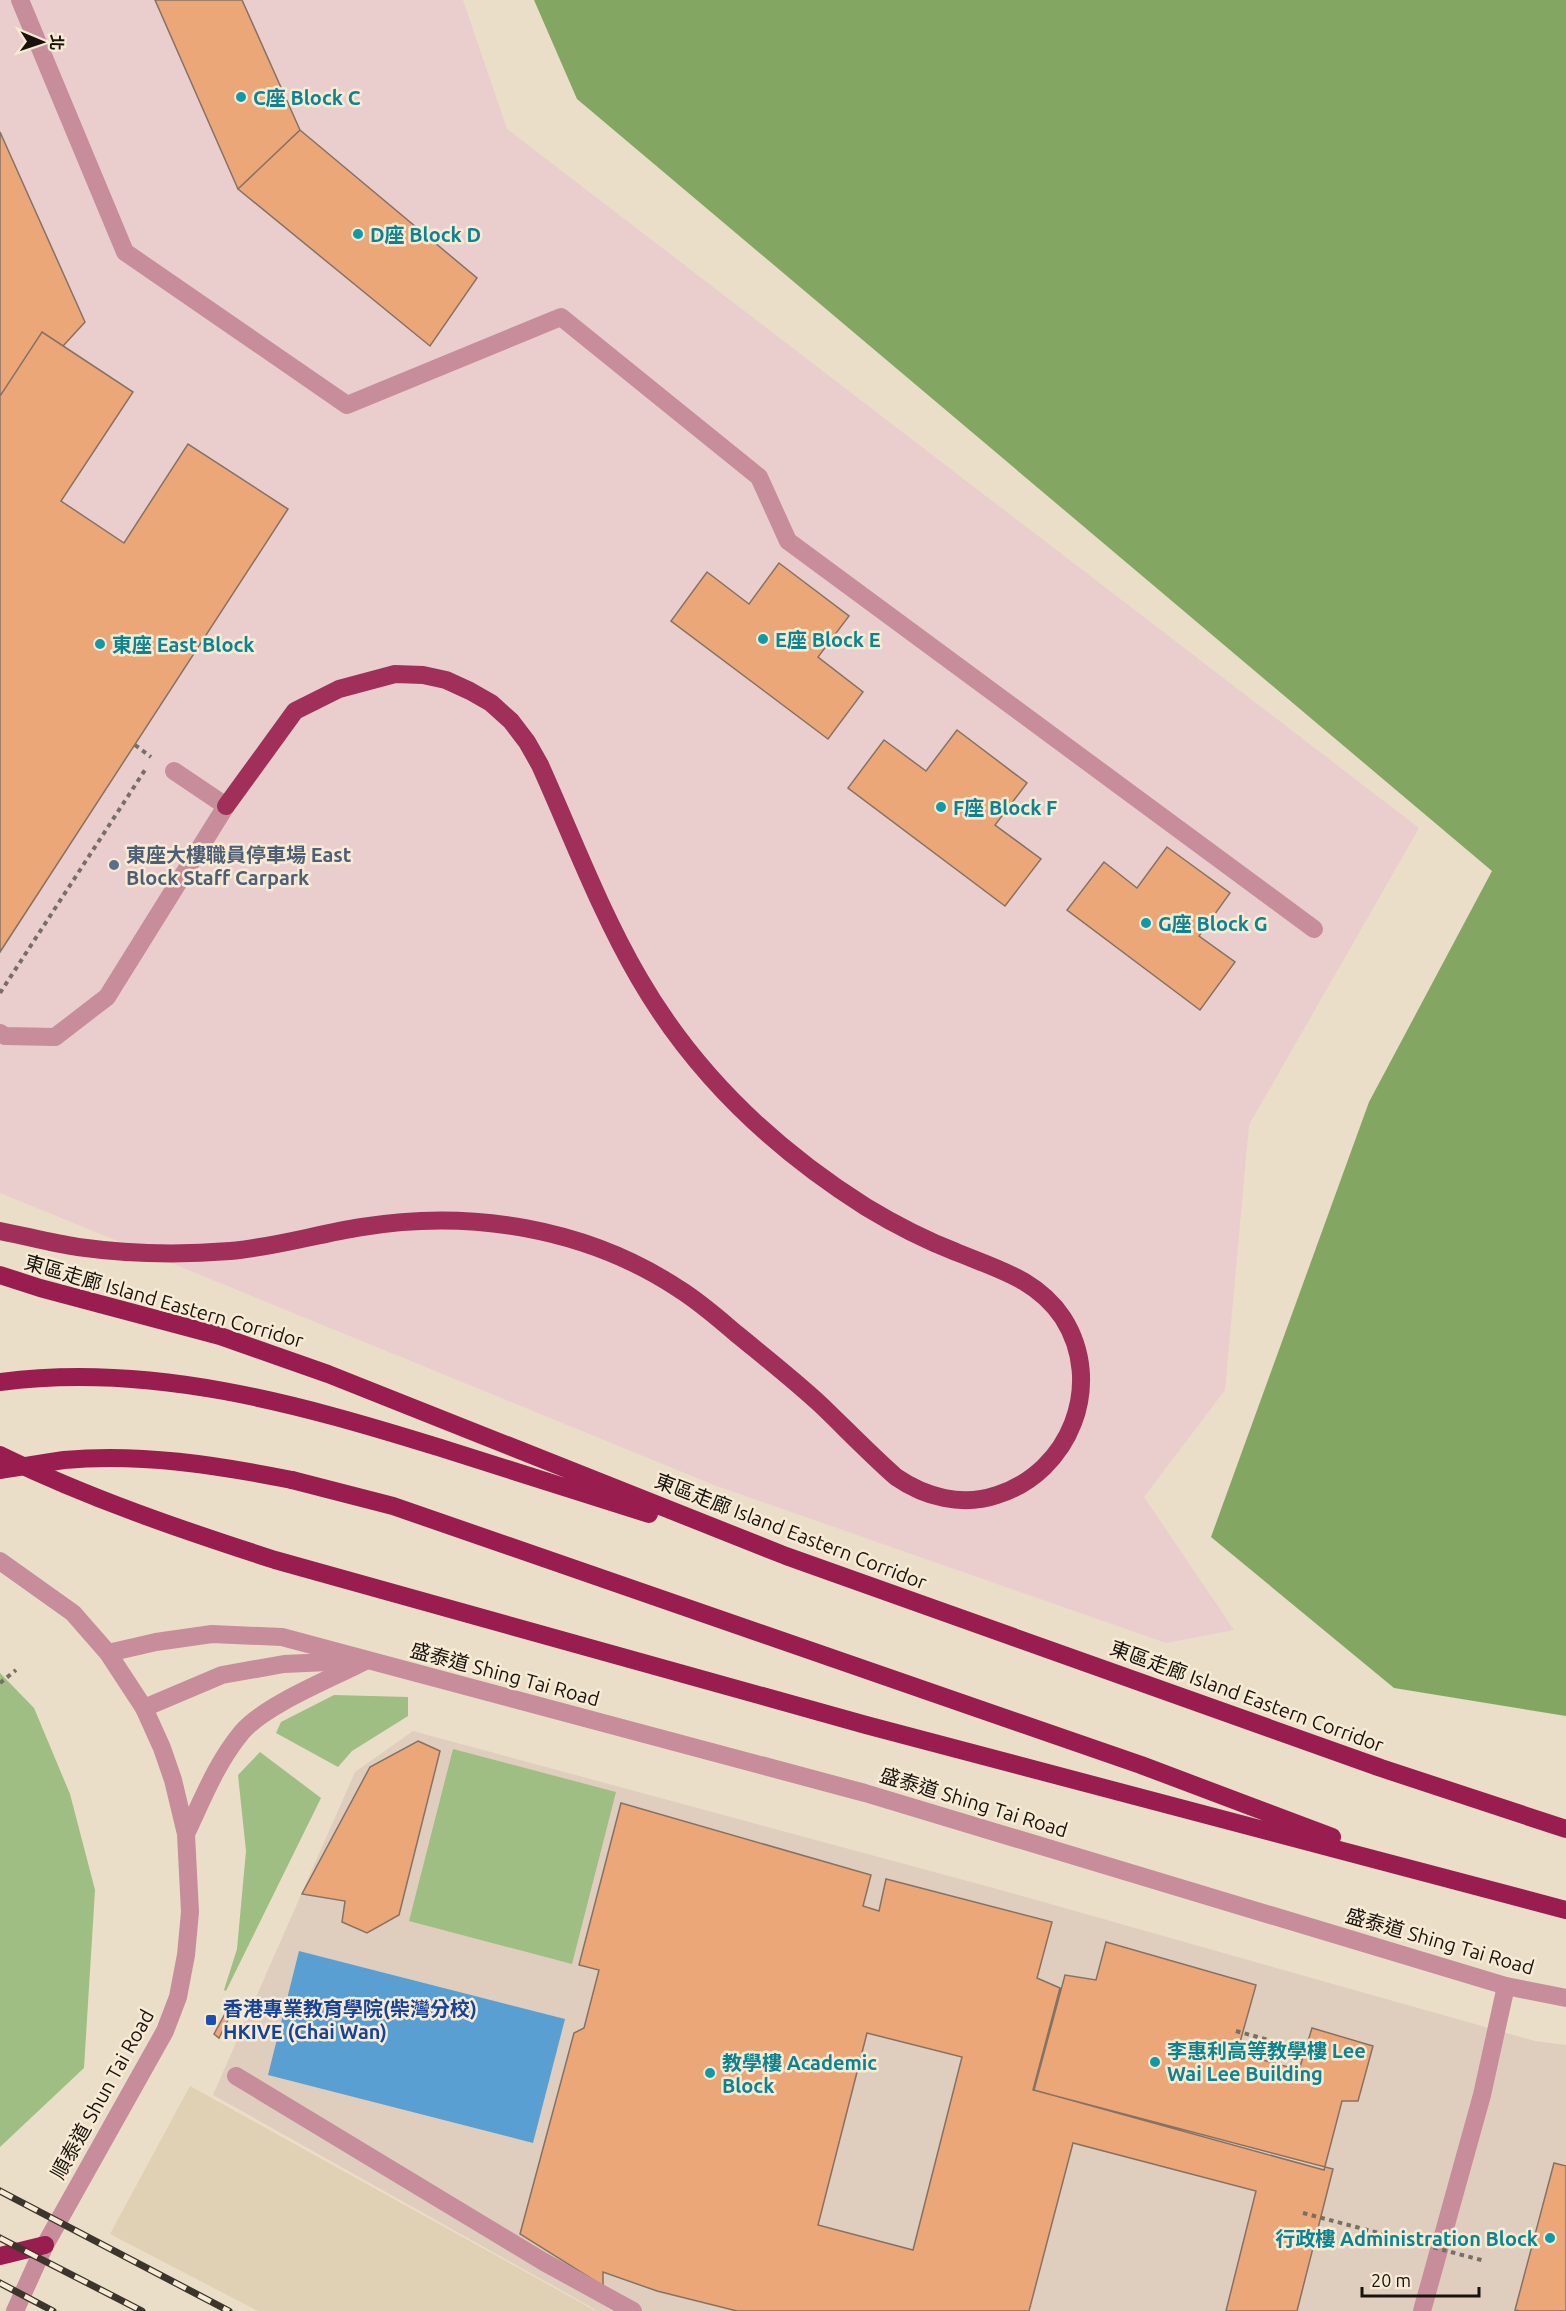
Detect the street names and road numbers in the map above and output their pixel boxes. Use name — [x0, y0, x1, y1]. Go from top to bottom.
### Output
street label: 東區走廊 Island Eastern Corridor — [22, 1250, 307, 1352]
street label: 東區走廊 Island Eastern Corridor — [652, 1468, 930, 1594]
street label: 東區走廊 Island Eastern Corridor — [1107, 1636, 1387, 1756]
street label: 盛泰道 Shing Tai Road — [408, 1638, 602, 1710]
street label: 盛泰道 Shing Tai Road — [877, 1762, 1071, 1842]
street label: 盛泰道 Shing Tai Road — [1343, 1903, 1537, 1979]
street label: 順泰道 Shun Tai Road — [46, 2005, 158, 2183]

